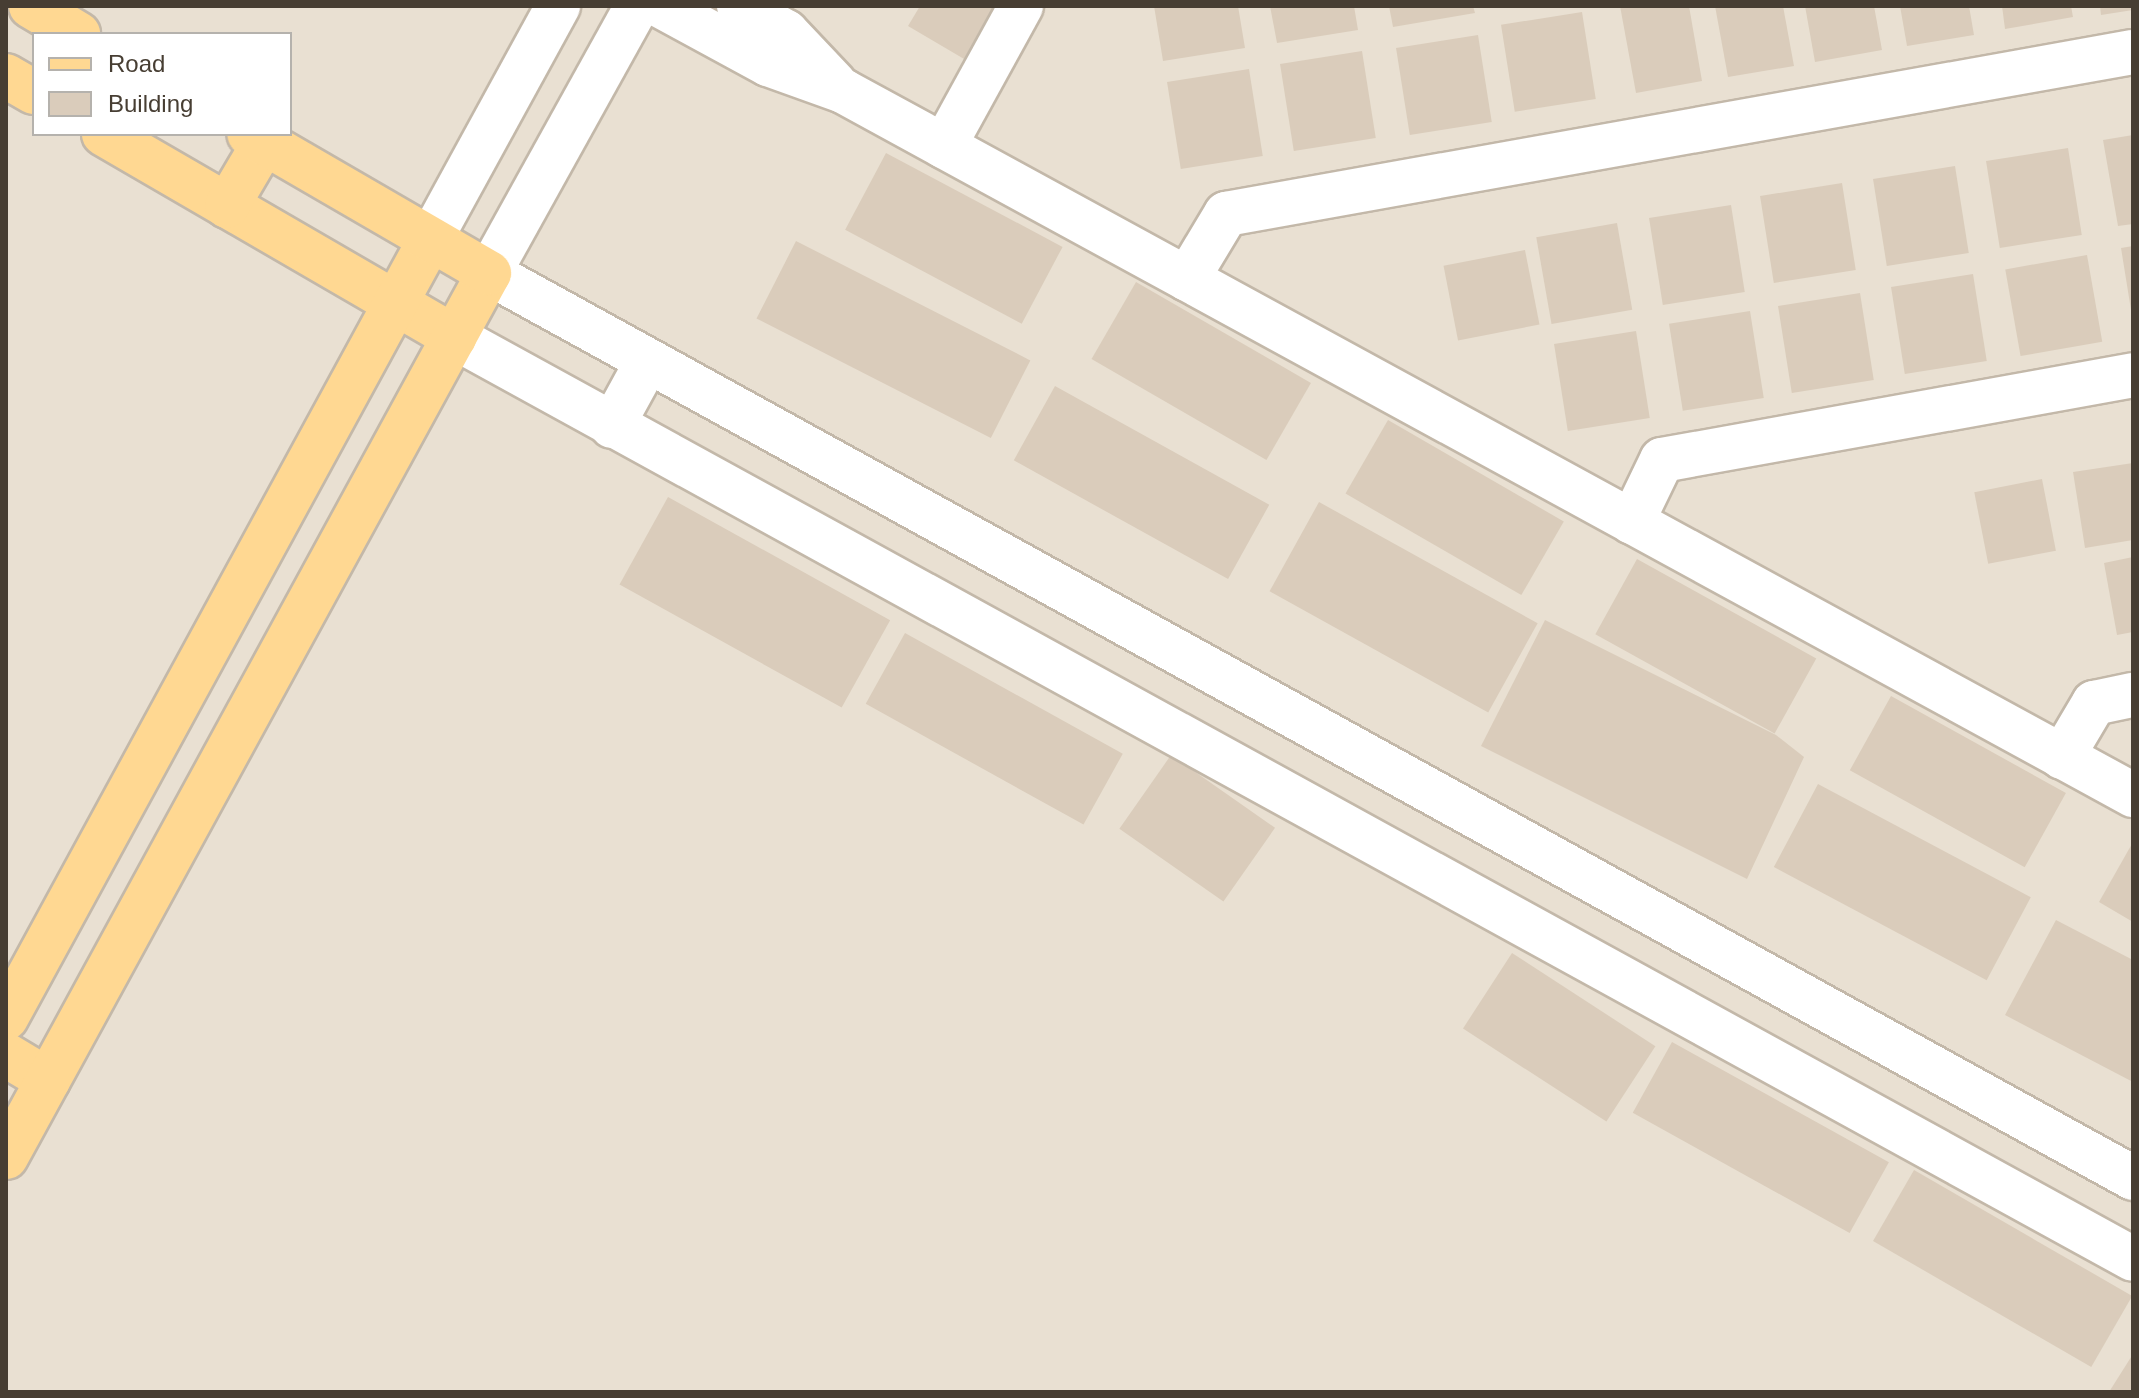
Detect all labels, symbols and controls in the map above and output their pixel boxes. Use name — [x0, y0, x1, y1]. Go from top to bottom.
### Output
legend — [32, 32, 292, 136]
text: Road — [108, 50, 165, 77]
text: Building — [108, 90, 193, 117]

